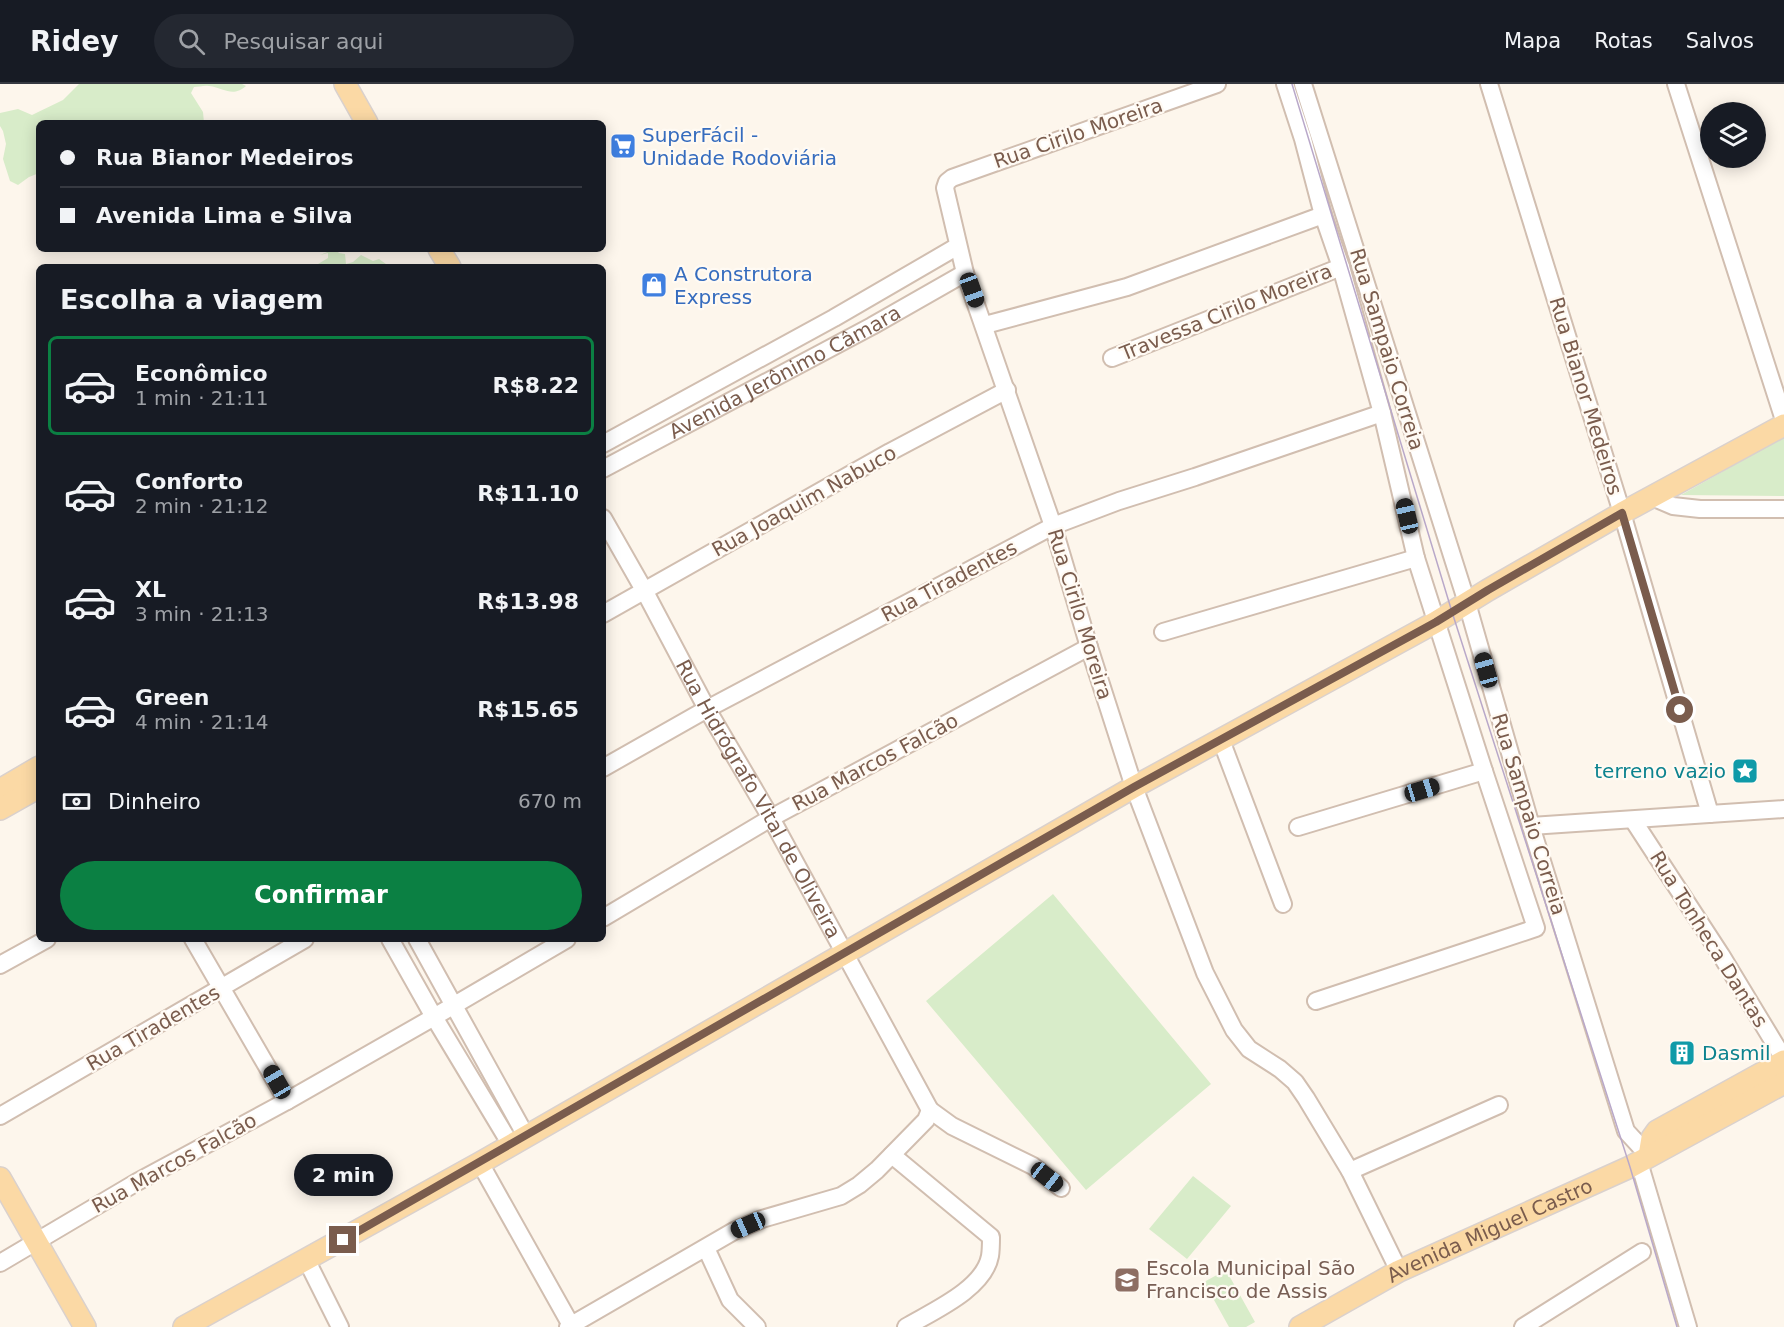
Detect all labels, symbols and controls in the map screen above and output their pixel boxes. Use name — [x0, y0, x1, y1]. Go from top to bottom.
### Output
search box — [154, 14, 574, 68]
text: Ridey — [30, 25, 118, 58]
icon: search — [175, 25, 208, 58]
text: Pesquisar aqui — [223, 29, 383, 54]
text: Mapa — [1504, 29, 1561, 53]
text: Rotas — [1594, 29, 1653, 53]
text: Salvos — [1686, 29, 1754, 53]
street label: Rua Cirilo Moreira — [990, 93, 1166, 173]
map controls — [1700, 102, 1766, 168]
button: layers — [1700, 102, 1766, 168]
place label: SuperFácil - Unidade Rodoviária — [642, 123, 837, 170]
supermarket icon: SuperFácil - Unidade Rodoviária — [608, 131, 638, 161]
text: Rua Bianor Medeiros — [96, 145, 354, 170]
text: Avenida Lima e Silva — [96, 203, 353, 228]
street label: Rua Sampaio Correia — [1345, 245, 1429, 453]
street label: Travessa Cirilo Moreira — [1116, 258, 1335, 366]
place label: A Construtora Express — [674, 262, 813, 309]
shop icon: A Construtora Express — [639, 270, 669, 300]
car — [957, 270, 987, 310]
text: Escolha a viagem — [60, 284, 324, 315]
street label: Rua Bianor Medeiros — [1544, 294, 1628, 498]
street label: Avenida Jerônimo Câmara — [665, 300, 905, 444]
icon: car — [63, 359, 117, 413]
text: Econômico — [135, 361, 268, 386]
text: R$8.22 — [492, 373, 579, 398]
text: 1 min · 21:11 — [135, 386, 269, 410]
street label: Rua Joaquim Nabuco — [708, 440, 900, 562]
icon: car — [63, 467, 117, 521]
text: Conforto — [135, 469, 243, 494]
text: R$11.10 — [477, 481, 579, 506]
text: 2 min · 21:12 — [135, 494, 269, 518]
car — [1394, 496, 1420, 536]
street label: Rua Cirilo Moreira — [1043, 526, 1117, 702]
street label: Rua Tiradentes — [877, 535, 1021, 627]
icon: car — [63, 575, 117, 629]
text: XL — [135, 577, 166, 602]
text: R$13.98 — [477, 589, 579, 614]
text: 3 min · 21:13 — [135, 602, 269, 626]
car — [1472, 650, 1500, 690]
street label: Rua Hidrógrafo Vital de Oliveira — [671, 655, 846, 942]
icon: car — [63, 683, 117, 737]
text: Green — [135, 685, 209, 710]
route start — [1666, 696, 1693, 723]
text: R$15.65 — [477, 697, 579, 722]
street label: Rua Marcos Falcão — [788, 708, 962, 816]
text: 4 min · 21:14 — [135, 710, 269, 734]
street label: Rua Sampaio Correia — [1487, 710, 1571, 918]
place icon: terreno vazio — [1730, 756, 1760, 786]
place label: terreno vazio — [1594, 759, 1726, 783]
car — [1402, 776, 1442, 804]
icon: cash — [60, 785, 93, 818]
text: Dinheiro — [108, 789, 201, 814]
text: 670 m — [518, 789, 582, 813]
street label: Rua Tonheca Dantas — [1645, 846, 1773, 1032]
button: Confirmar — [60, 861, 582, 930]
street label: Rua Tiradentes — [82, 980, 224, 1076]
building icon: Dasmil — [1667, 1038, 1697, 1068]
place label: Dasmil — [1702, 1041, 1771, 1065]
car — [260, 1062, 294, 1102]
street label: Rua Marcos Falcão — [87, 1108, 261, 1218]
callout: 2 min — [294, 1153, 392, 1195]
car — [1027, 1159, 1067, 1195]
text: 2 min — [312, 1163, 375, 1187]
street label: Avenida Miguel Castro — [1382, 1173, 1596, 1288]
car — [728, 1209, 768, 1241]
route end — [329, 1226, 356, 1253]
place label: Escola Municipal São Francisco de Assis — [1146, 1256, 1355, 1303]
school or university icon: Escola Municipal São Francisco de Assis — [1112, 1265, 1142, 1295]

